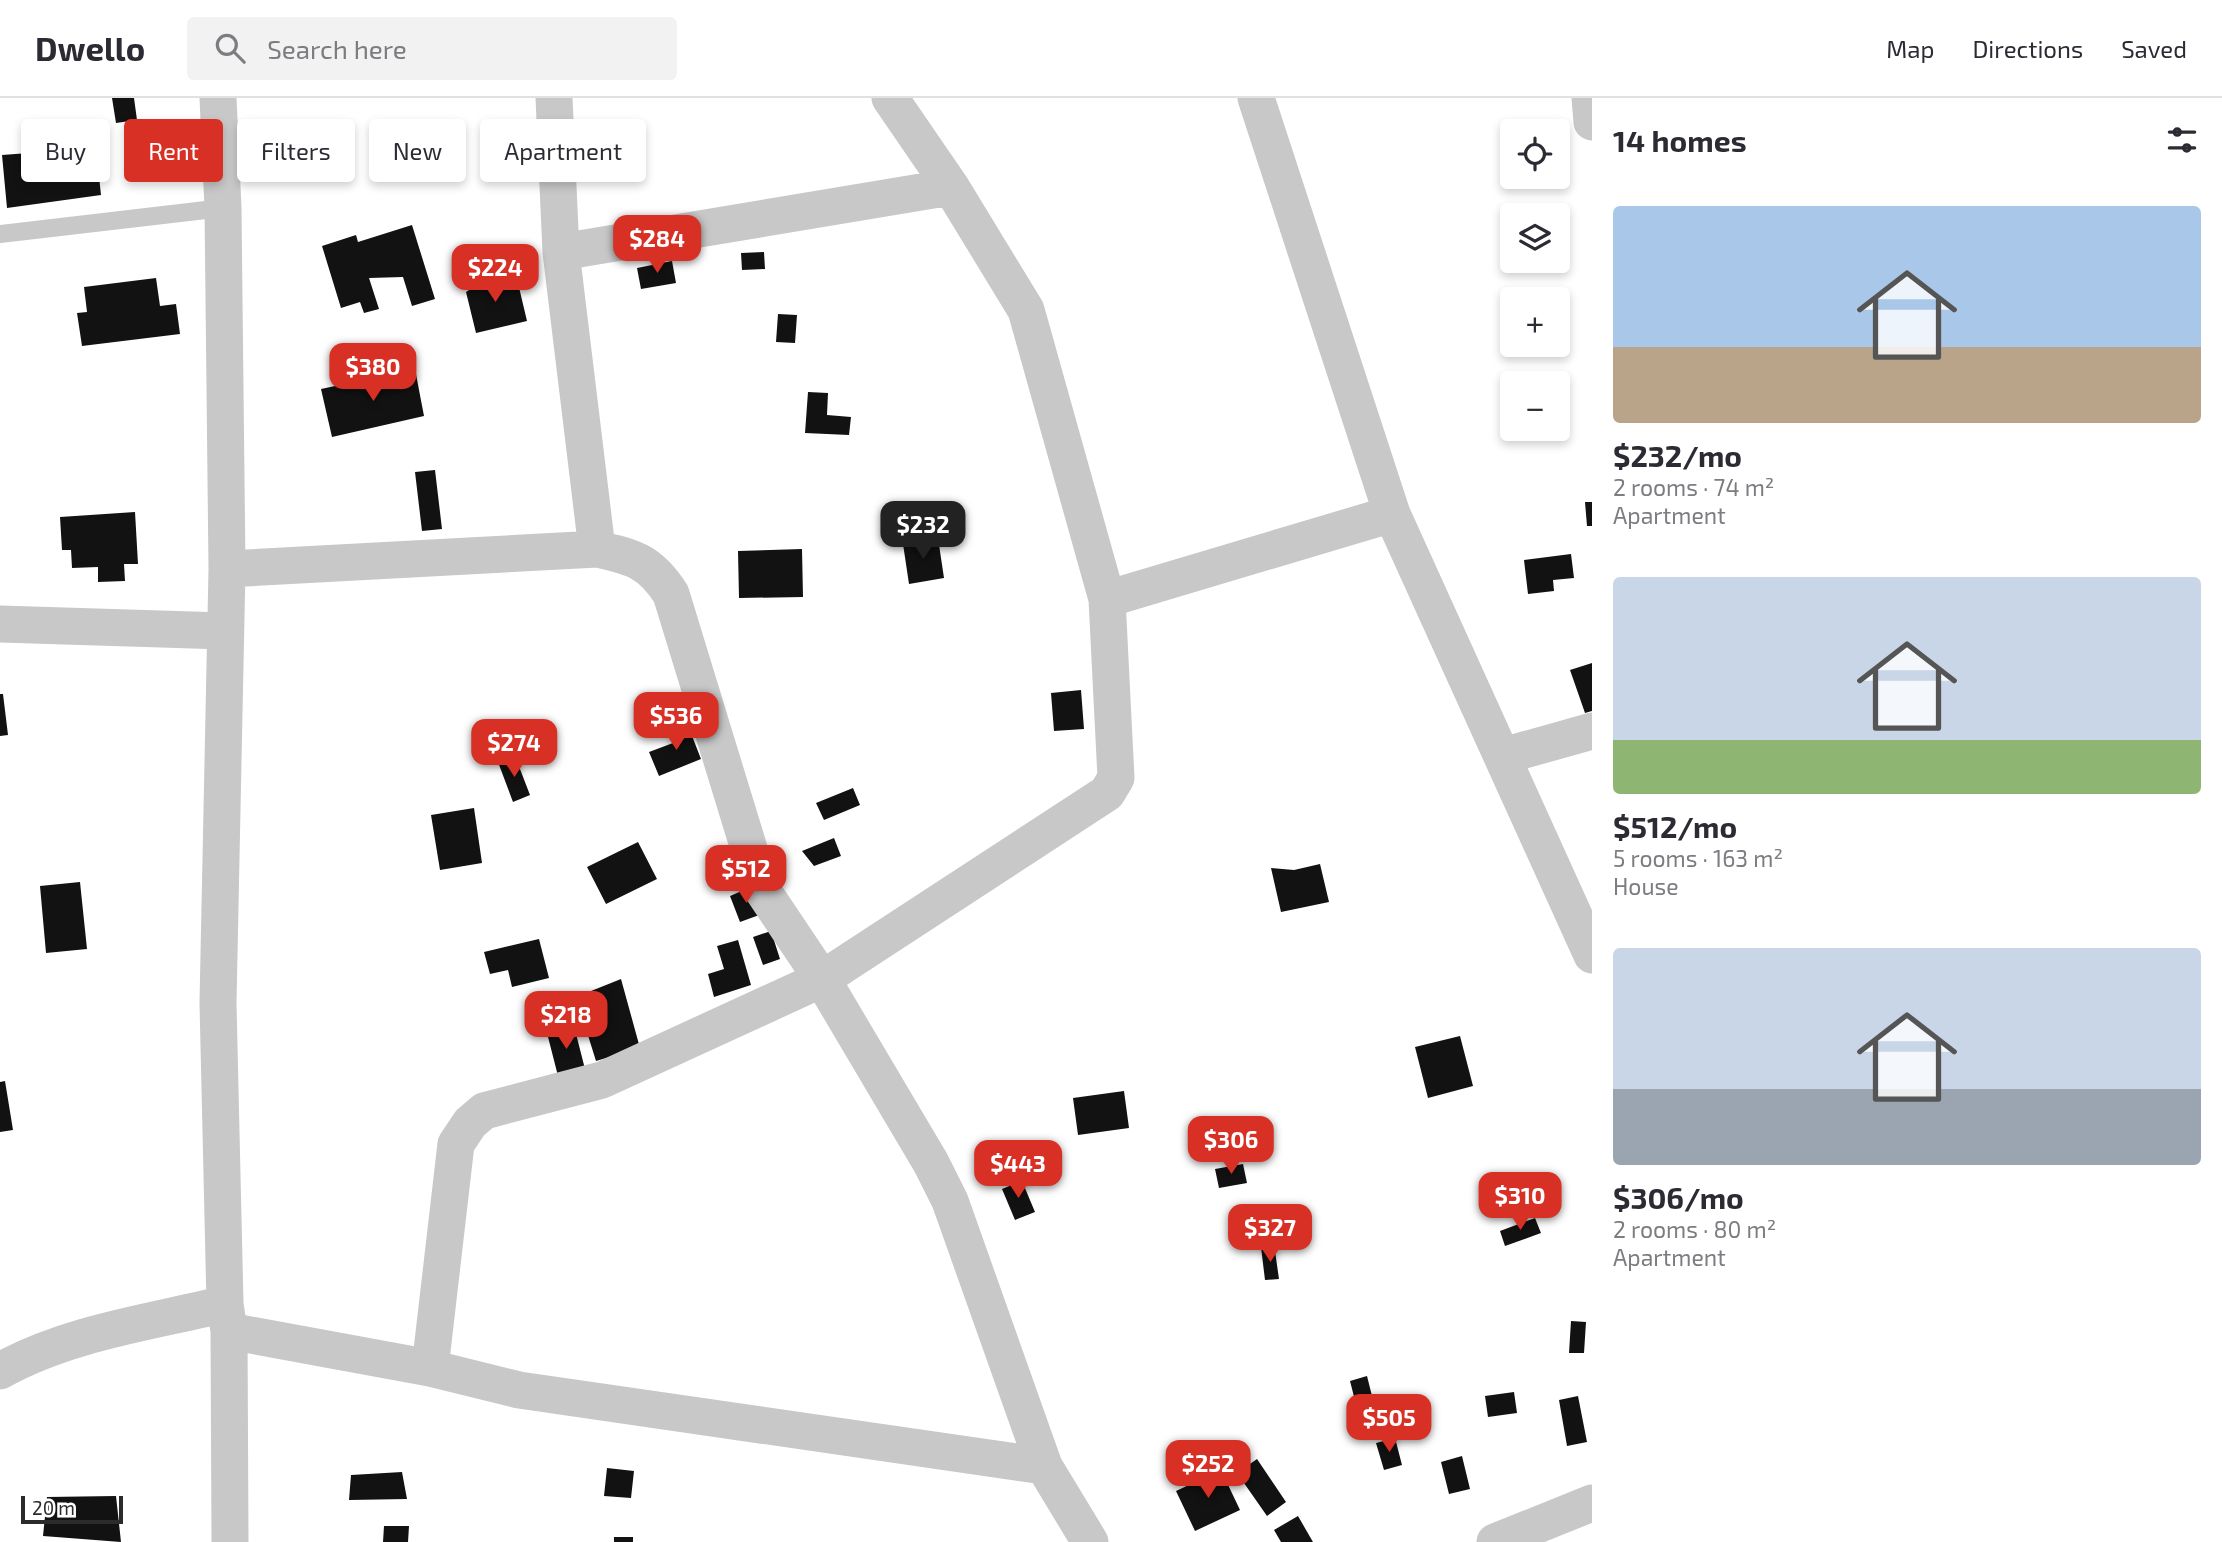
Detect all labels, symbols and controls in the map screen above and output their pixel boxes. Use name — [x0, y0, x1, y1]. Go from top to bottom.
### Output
search box — [187, 17, 677, 80]
text: Dwello — [35, 28, 145, 68]
icon: search — [211, 29, 249, 67]
text: Search here — [267, 33, 407, 64]
text: Map — [1886, 34, 1934, 63]
text: Directions — [1972, 34, 2083, 63]
text: Saved — [2121, 34, 2187, 63]
chip: Buy — [21, 119, 110, 182]
chip: Rent — [124, 119, 223, 182]
chip: Filters — [237, 119, 355, 182]
chip: New — [369, 119, 466, 182]
chip: Apartment — [480, 119, 646, 182]
map controls — [1500, 119, 1570, 441]
button: locate — [1500, 119, 1570, 189]
icon: filters — [2163, 121, 2201, 159]
text: 14 homes — [1613, 122, 1747, 158]
button: layers — [1500, 203, 1570, 273]
pin: $284 — [616, 216, 698, 275]
text: $284 — [629, 224, 685, 252]
pin: $224 — [454, 244, 536, 304]
icon: home — [1844, 252, 1970, 378]
text: $224 — [468, 253, 522, 281]
button: + — [1500, 287, 1570, 357]
pin: $380 — [332, 344, 414, 403]
text: $380 — [345, 352, 401, 380]
button: − — [1500, 371, 1570, 441]
text: $232/mo — [1613, 437, 1742, 473]
text: 2 rooms · 74 m² — [1613, 473, 1774, 501]
text: Apartment — [1613, 501, 1726, 529]
pin: $232 — [882, 502, 964, 561]
text: $232 — [896, 510, 950, 538]
icon: home — [1844, 623, 1970, 749]
pin: $536 — [635, 692, 717, 752]
text: $536 — [650, 701, 702, 729]
pin: $274 — [473, 720, 555, 779]
text: $274 — [487, 728, 541, 756]
text: $512/mo — [1613, 808, 1737, 844]
text: 5 rooms · 163 m² — [1613, 844, 1783, 872]
pin: $512 — [705, 846, 787, 905]
text: $512 — [721, 854, 771, 882]
text: House — [1613, 872, 1679, 900]
pin: $218 — [525, 992, 607, 1051]
icon: home — [1844, 994, 1970, 1120]
text: $218 — [541, 1000, 591, 1028]
pin: $306 — [1190, 1116, 1272, 1176]
text: $306 — [1204, 1125, 1258, 1153]
pin: $443 — [977, 1140, 1059, 1200]
text: $443 — [990, 1149, 1046, 1177]
pin: $310 — [1479, 1172, 1561, 1232]
text: $306/mo — [1613, 1179, 1744, 1215]
text: $310 — [1495, 1181, 1545, 1209]
pin: $327 — [1229, 1204, 1311, 1264]
text: $327 — [1244, 1213, 1296, 1241]
text: 2 rooms · 80 m² — [1613, 1215, 1776, 1243]
text: Apartment — [1613, 1243, 1726, 1271]
pin: $505 — [1348, 1394, 1430, 1454]
text: $505 — [1362, 1403, 1416, 1431]
pin: $252 — [1167, 1440, 1249, 1500]
text: $252 — [1182, 1449, 1234, 1477]
scale bar — [21, 1493, 122, 1525]
text: 20 m — [32, 1496, 75, 1519]

